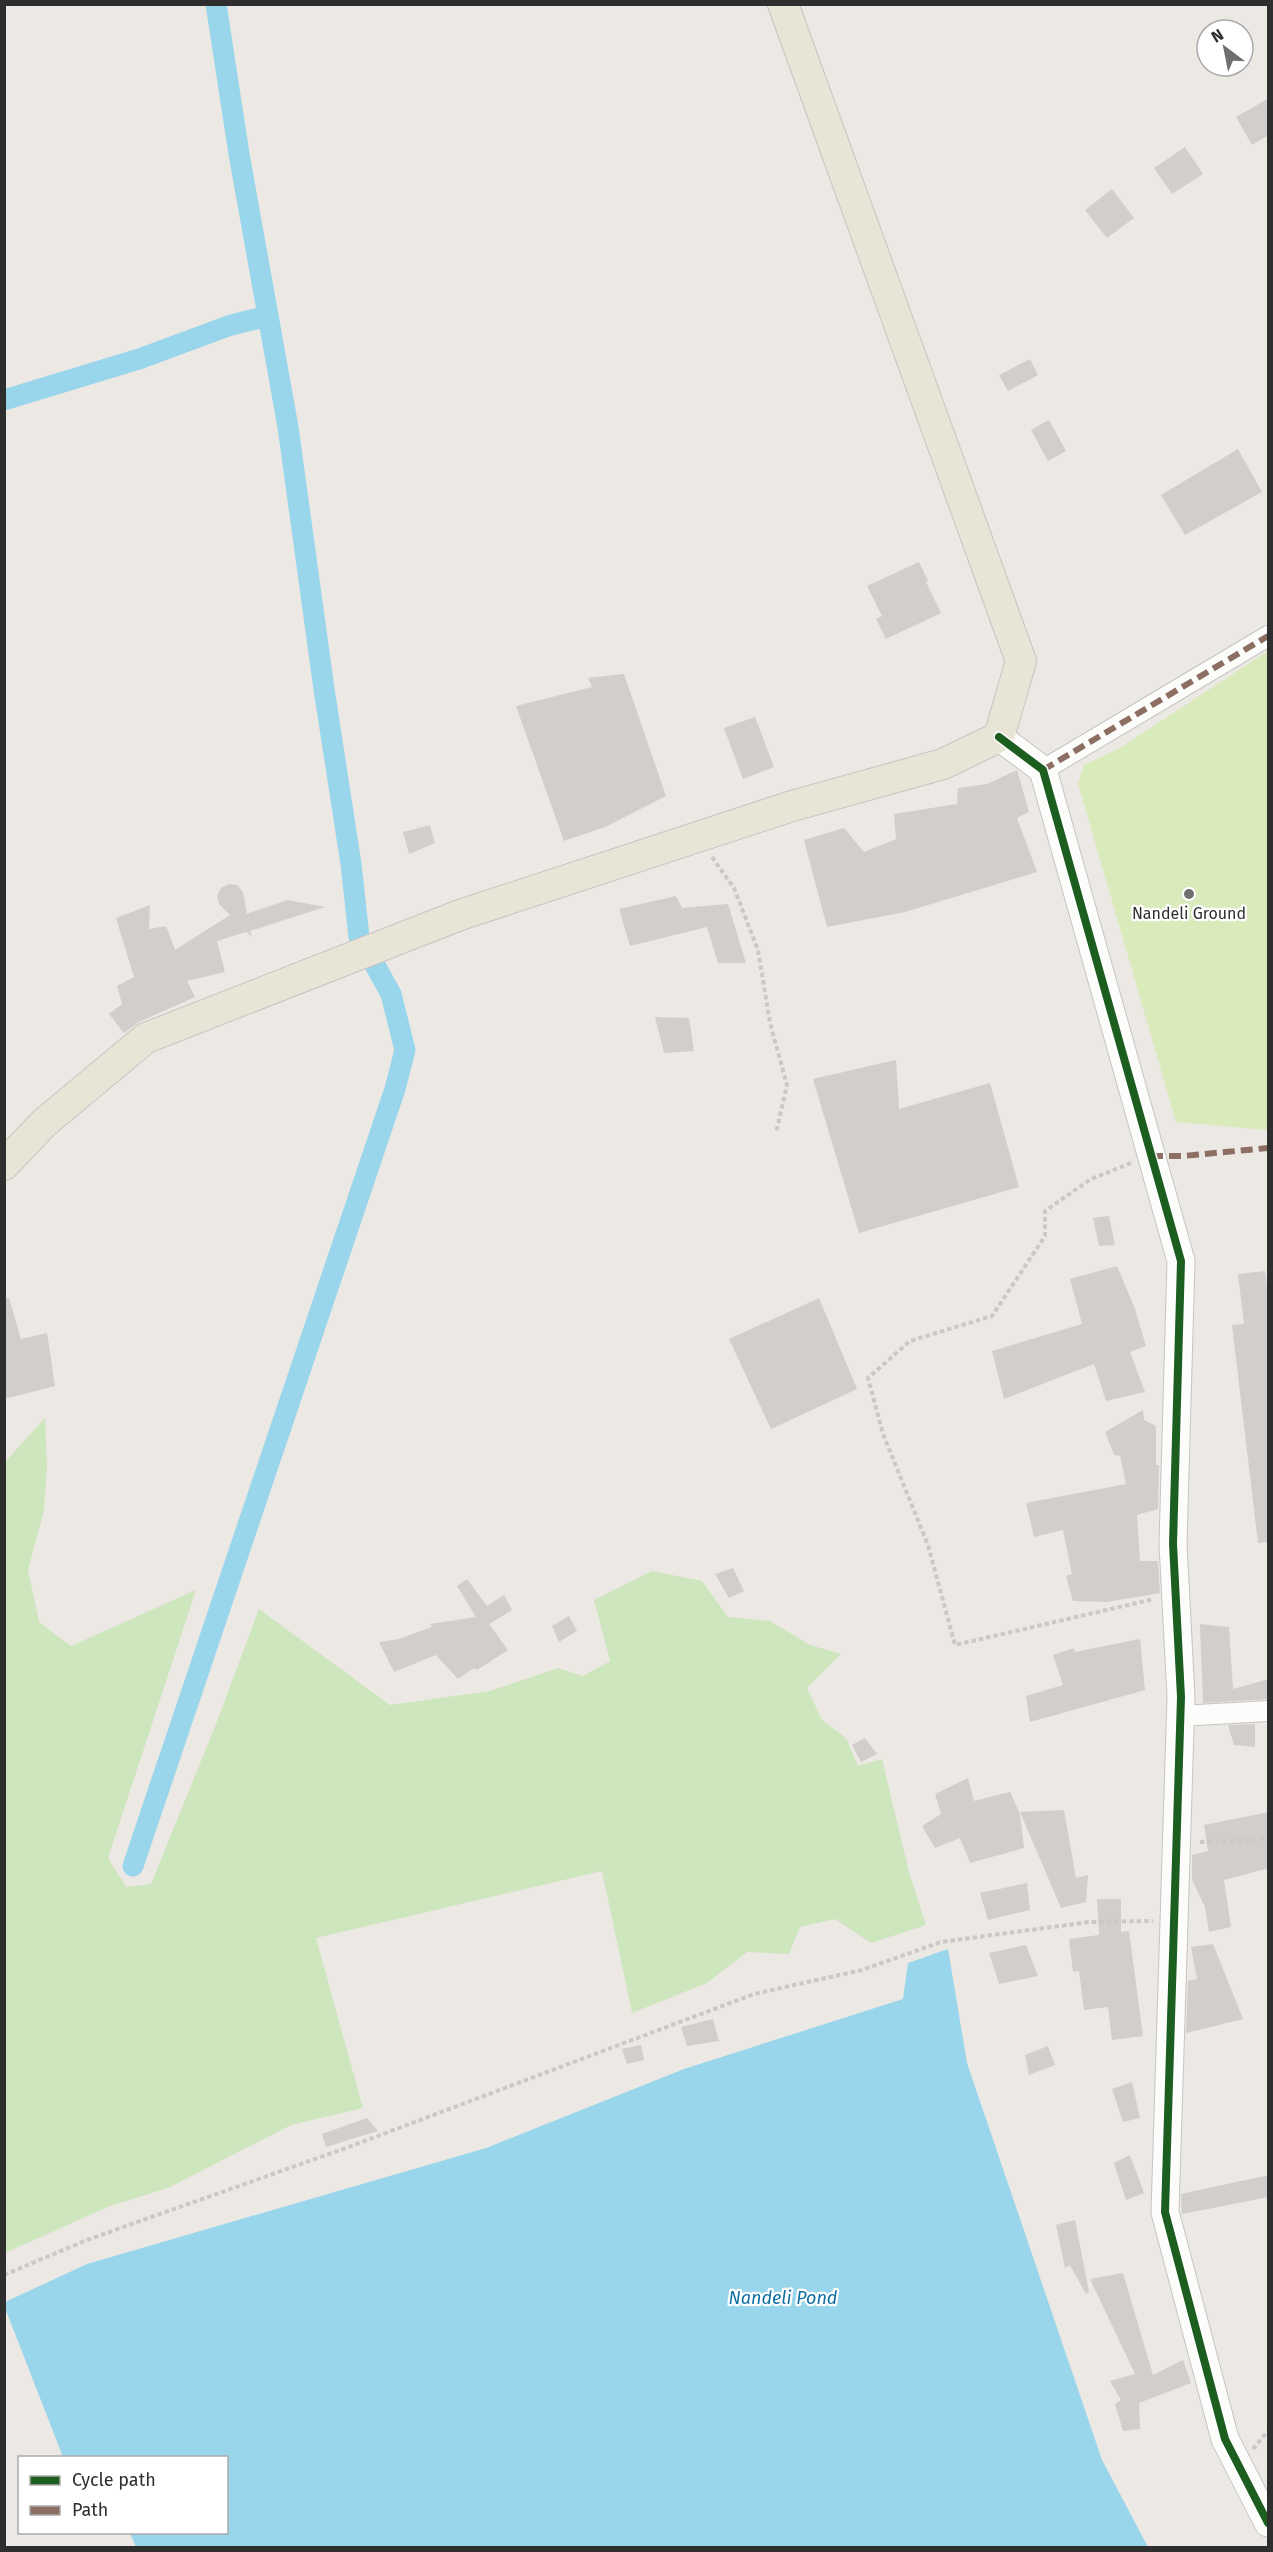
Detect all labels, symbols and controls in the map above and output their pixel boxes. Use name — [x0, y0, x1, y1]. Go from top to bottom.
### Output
north arrow — [1195, 18, 1255, 78]
text: N — [1208, 25, 1227, 47]
marker: Nandeli Ground — [1182, 887, 1196, 901]
place label: Nandeli Ground — [1132, 904, 1246, 923]
water label: Nandeli Pond — [729, 2287, 838, 2309]
legend — [18, 2456, 228, 2534]
text: Cycle path — [72, 2469, 156, 2491]
text: Path — [72, 2499, 108, 2521]

